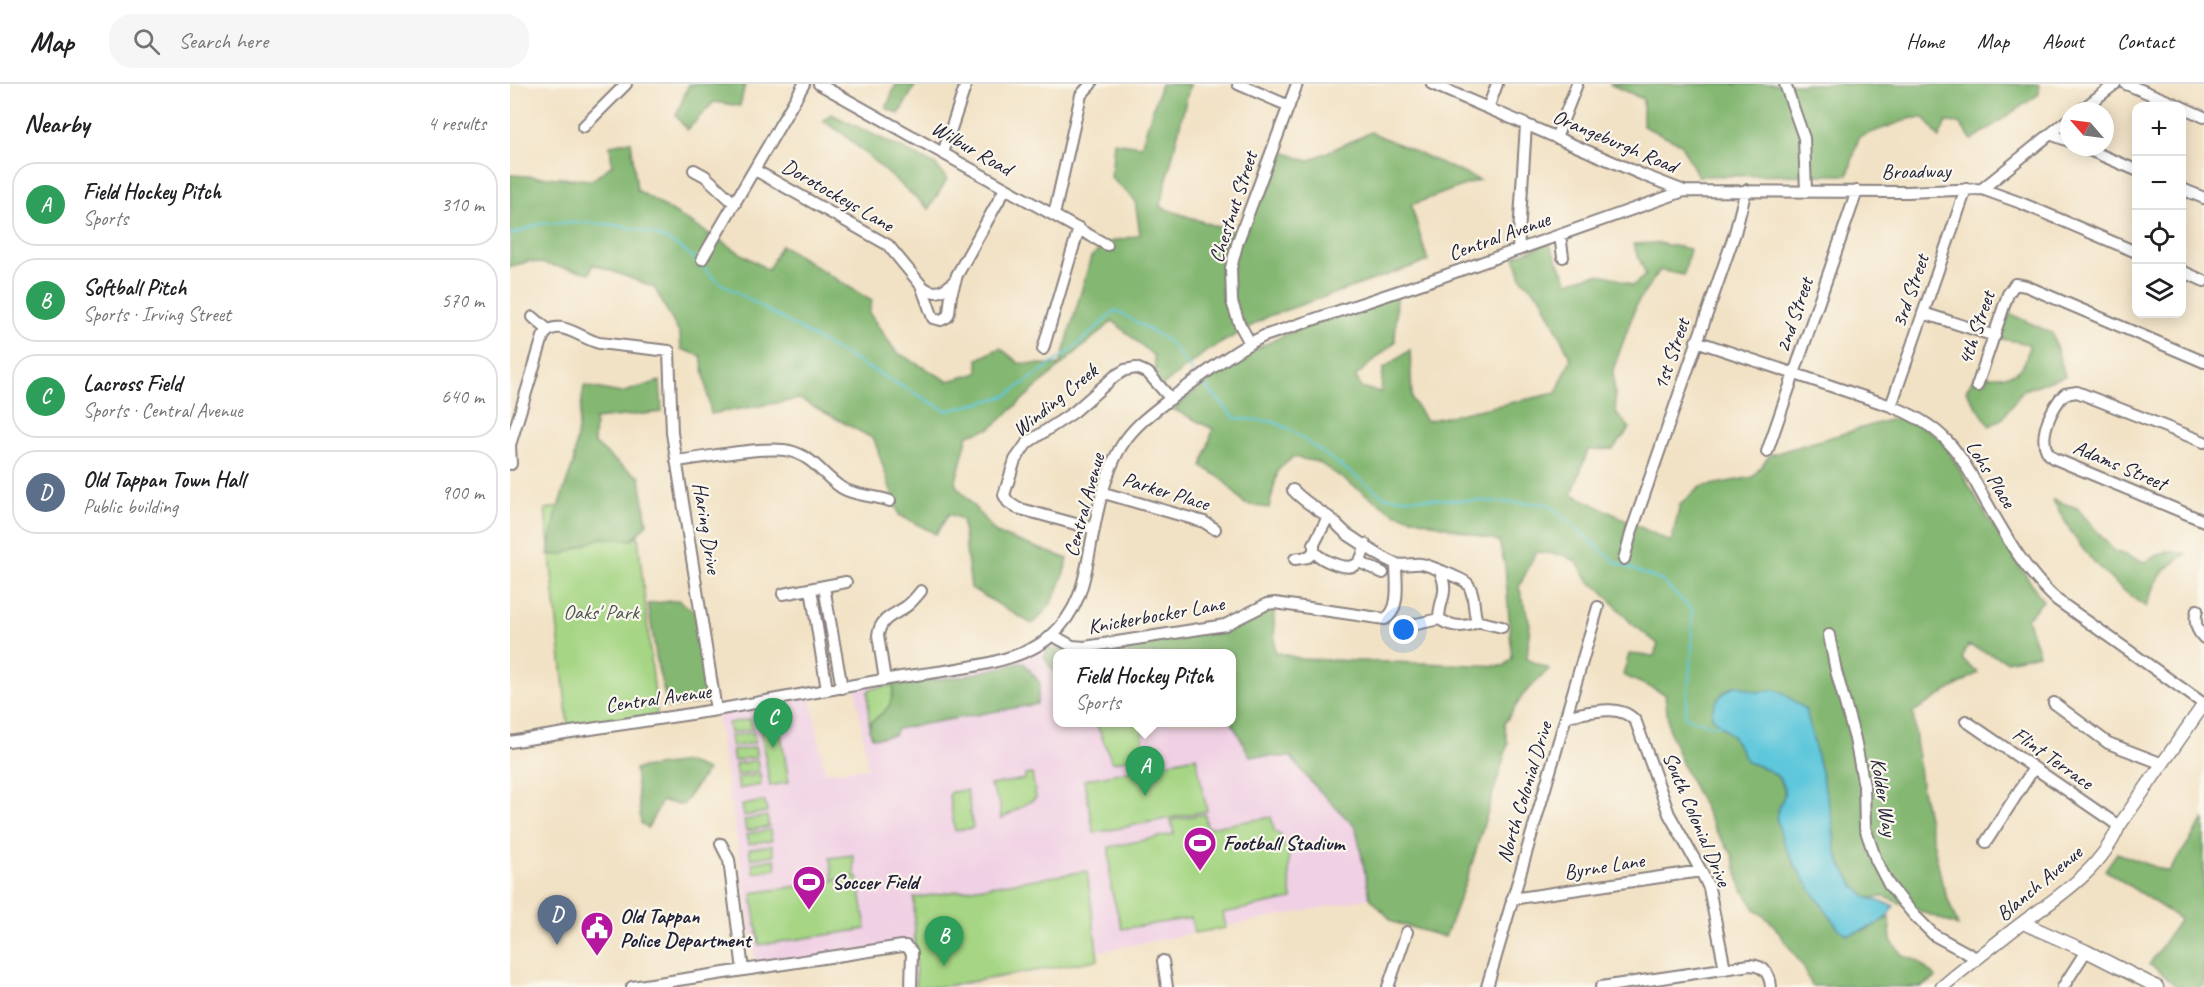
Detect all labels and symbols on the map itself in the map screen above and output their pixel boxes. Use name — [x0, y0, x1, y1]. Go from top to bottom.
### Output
north arrow — [2060, 102, 2114, 156]
street label: Orangeburgh Road — [1549, 103, 1685, 180]
street label: Wilbur Road — [927, 115, 1020, 183]
street label: Chestnut Street — [1203, 146, 1264, 266]
street label: Dorotockeys Lane — [778, 153, 899, 238]
street label: Broadway — [1881, 157, 1953, 185]
street label: Central Avenue — [1445, 205, 1554, 266]
street label: 3rd Street — [1885, 249, 1935, 331]
street label: 2nd Street — [1769, 272, 1820, 356]
street label: 4th Street — [1951, 286, 2001, 368]
street label: 1st Street — [1647, 313, 1696, 393]
street label: Winding Creek — [1007, 357, 1104, 442]
street label: Adams Street — [2069, 434, 2173, 497]
street label: Lohs Place — [1960, 436, 2022, 513]
street label: Central Avenue — [1058, 449, 1111, 560]
street label: Parker Place — [1120, 466, 1214, 517]
street label: Haring Drive — [687, 480, 727, 578]
street label: Knickerbocker Lane — [1086, 590, 1227, 640]
park label: Oaks' Park — [563, 599, 640, 625]
your location — [1389, 615, 1418, 644]
street label: Central Avenue — [604, 678, 714, 718]
pin: C — [754, 698, 792, 748]
street label: North Colonial Drive — [1490, 716, 1558, 865]
street label: Flint Terrace — [2008, 721, 2100, 796]
pin: A — [1126, 746, 1164, 796]
street label: South Colonial Drive — [1657, 748, 1737, 891]
street label: Kolder Way — [1865, 756, 1903, 840]
sports icon: Football Stadium — [1182, 825, 1218, 872]
place label: Football Stadium — [1223, 830, 1346, 856]
street label: Blanch Avenue — [1991, 839, 2088, 926]
street label: Byrne Lane — [1562, 847, 1647, 885]
sports icon: Soccer Field — [791, 864, 827, 911]
place label: Soccer Field — [832, 869, 922, 895]
pin: D — [538, 896, 576, 945]
place label: Old Tappan Police Department — [620, 903, 754, 953]
public building icon: Old Tappan Police Department — [579, 910, 615, 957]
pin: B — [924, 916, 964, 966]

